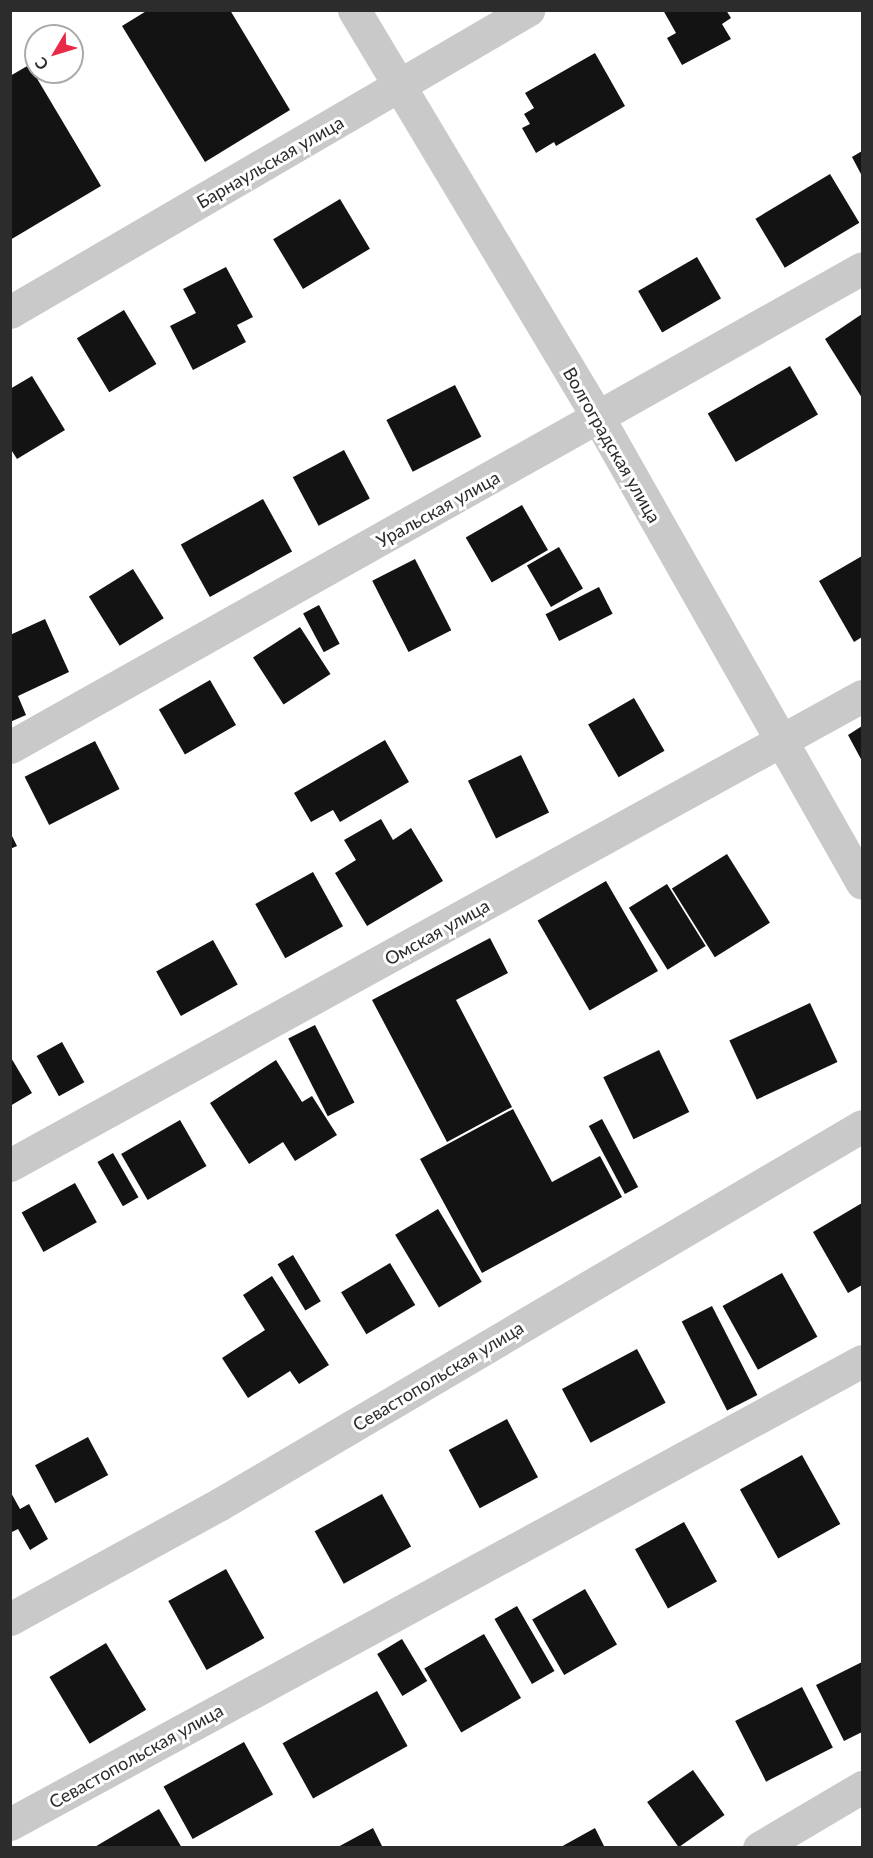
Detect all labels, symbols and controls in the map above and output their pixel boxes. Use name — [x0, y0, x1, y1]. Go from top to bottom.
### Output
north arrow — [24, 24, 84, 84]
text: С — [30, 54, 52, 74]
street label: Барнаульская улица — [193, 111, 347, 213]
street label: Волгоградская улица — [559, 363, 665, 527]
street label: Уральская улица — [373, 466, 503, 552]
street label: Омская улица — [381, 894, 493, 970]
street label: Севастопольская улица — [349, 1316, 527, 1436]
street label: Севастопольская улица — [45, 1699, 227, 1813]

